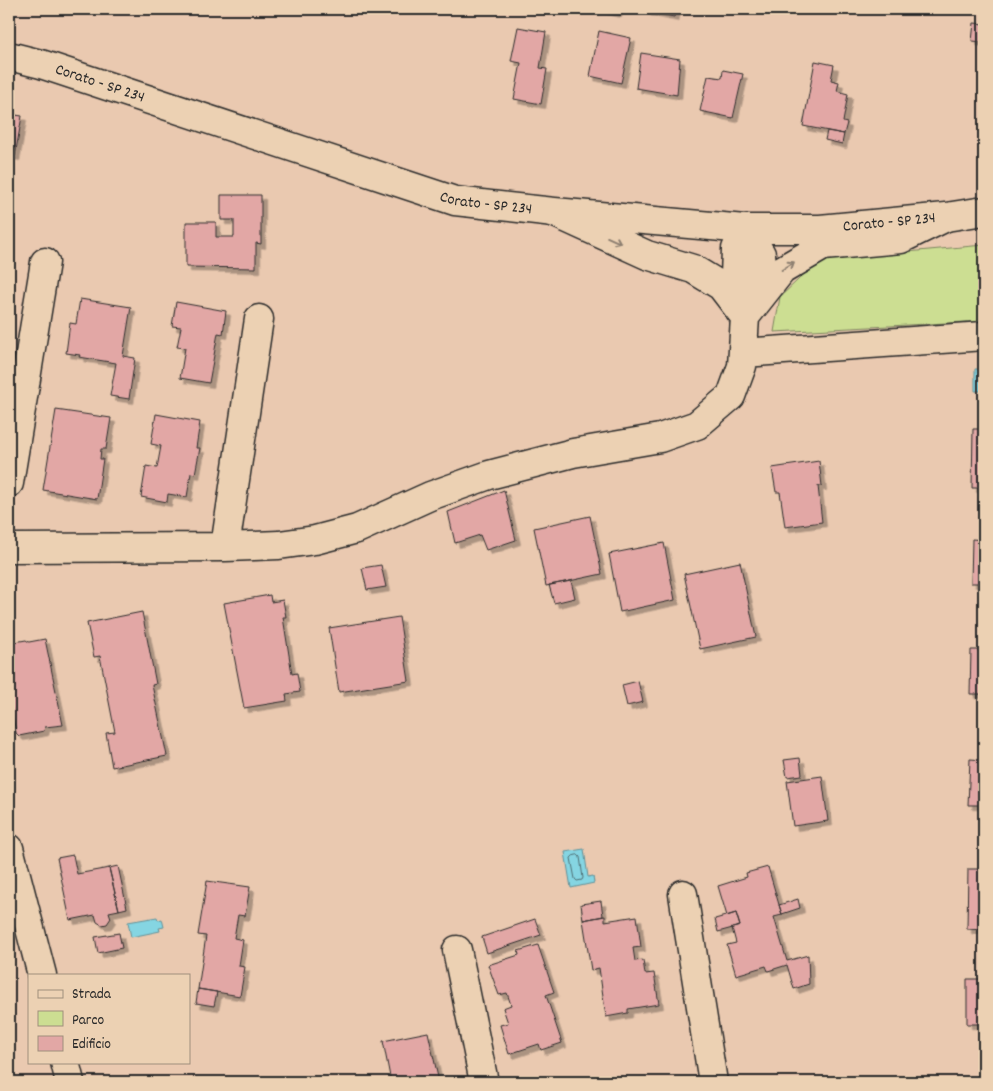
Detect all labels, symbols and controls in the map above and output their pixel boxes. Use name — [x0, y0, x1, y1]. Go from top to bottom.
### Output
street label: Corato - SP 234 — [52, 58, 148, 109]
street label: Corato - SP 234 — [437, 185, 533, 221]
street label: Corato - SP 234 — [842, 207, 937, 238]
one-way arrow — [606, 235, 621, 245]
one-way arrow — [781, 261, 795, 272]
legend — [28, 974, 190, 1064]
text: Strada — [72, 984, 112, 1006]
text: Parco — [72, 1010, 104, 1032]
text: Edificio — [72, 1034, 111, 1056]

